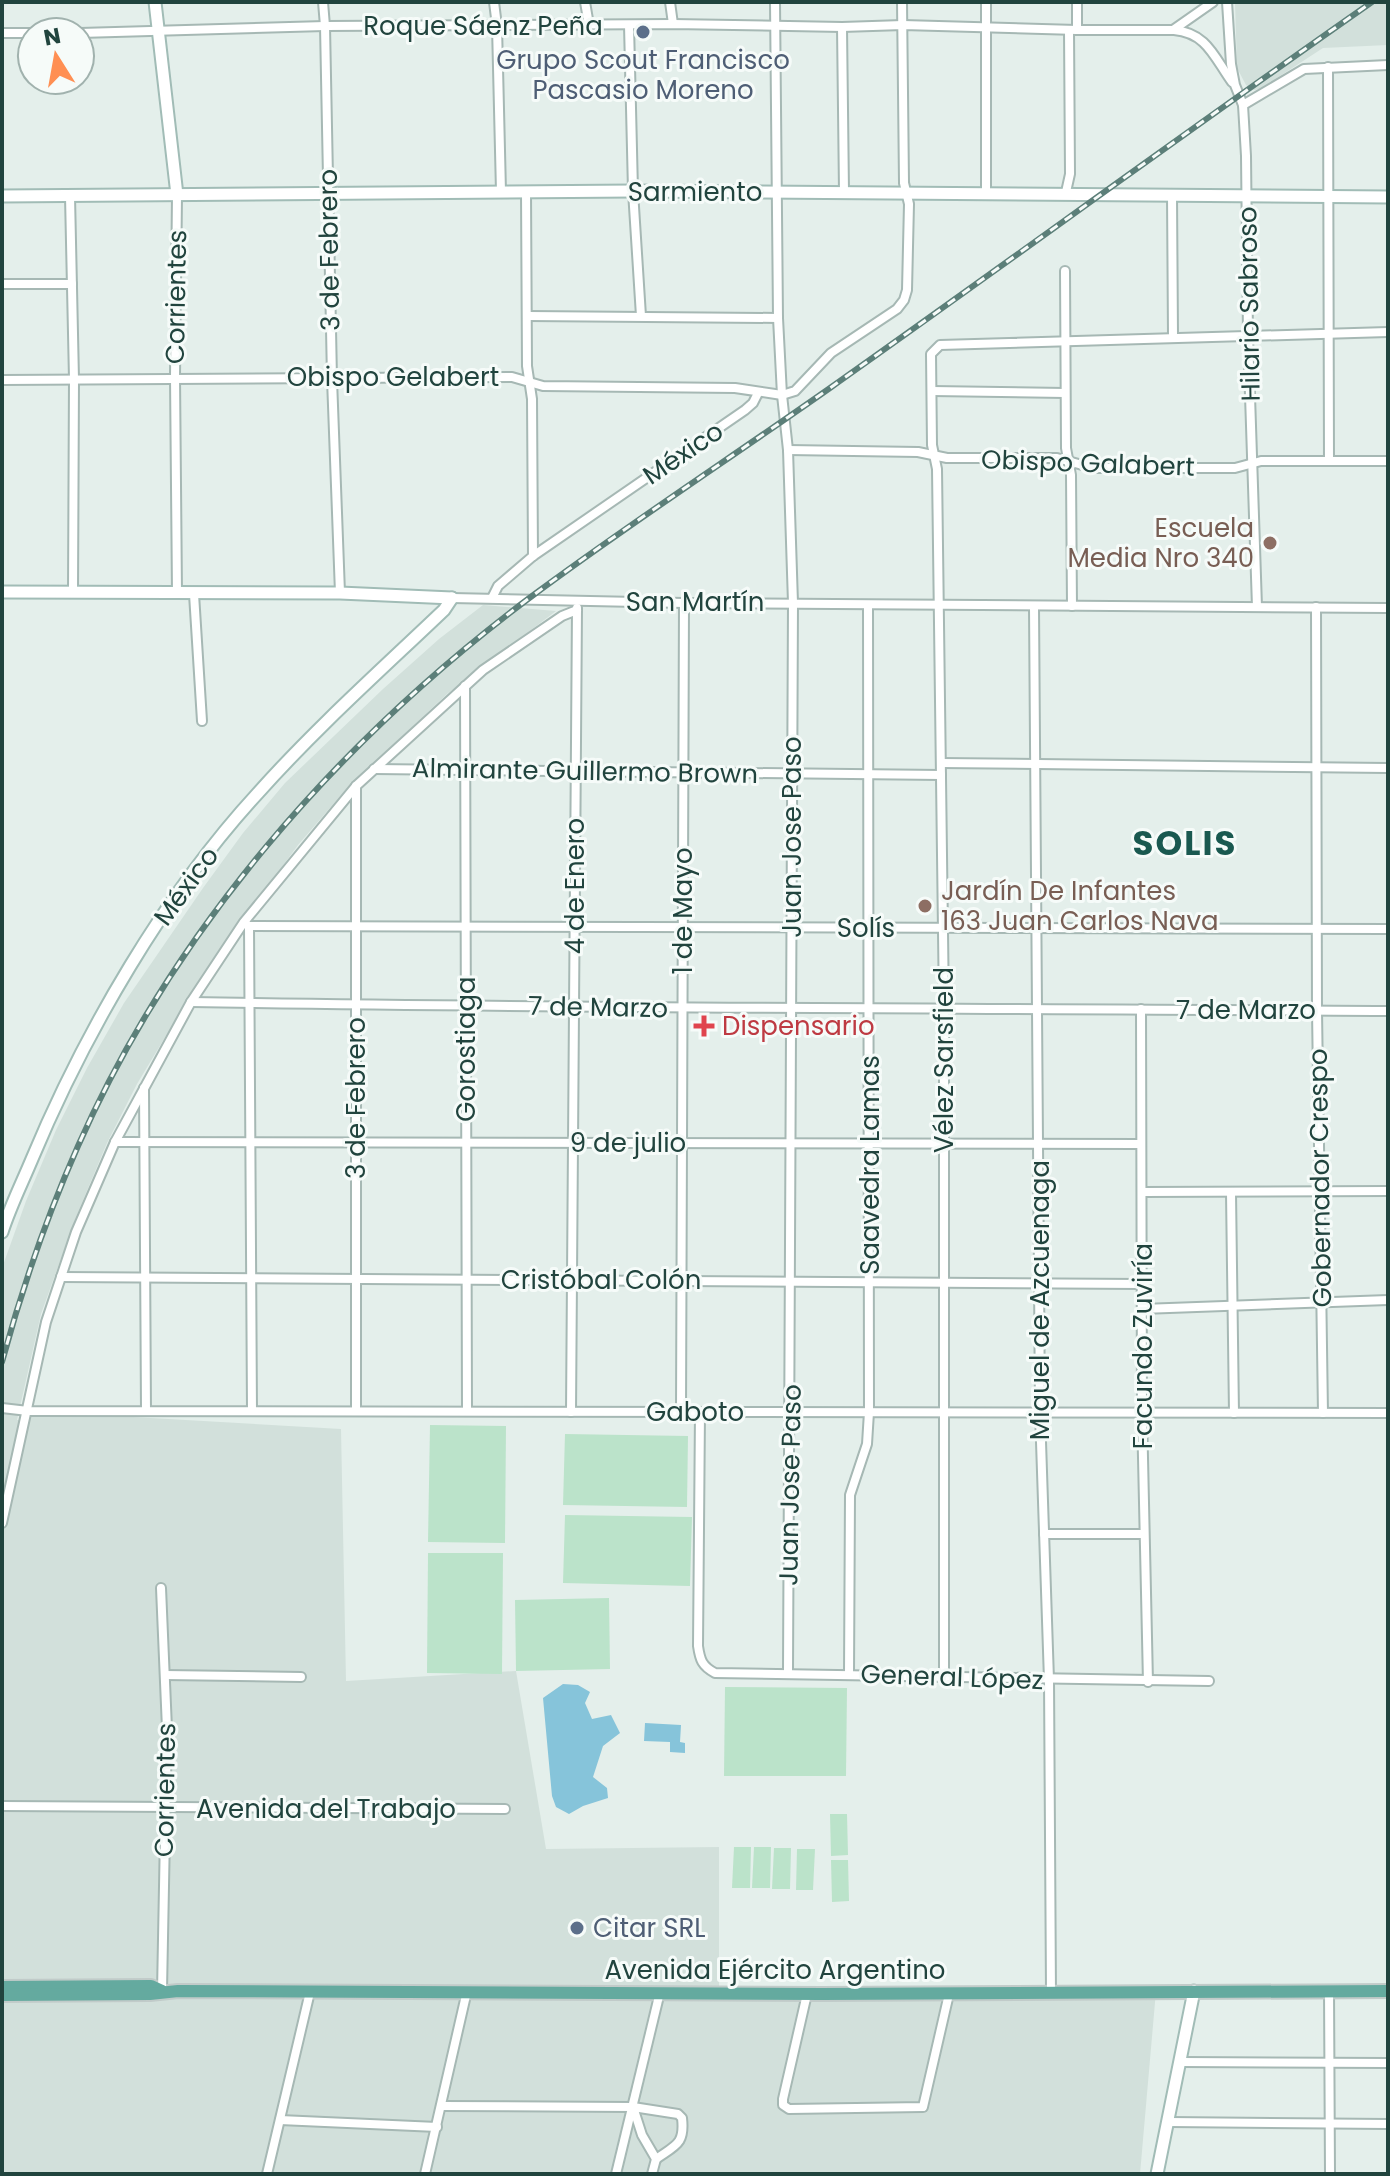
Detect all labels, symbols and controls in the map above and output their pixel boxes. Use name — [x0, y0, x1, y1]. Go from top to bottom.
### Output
street label: Roque Sáenz Peña — [363, 8, 603, 44]
north arrow — [16, 16, 96, 96]
text: N — [41, 20, 63, 54]
marker: Grupo Scout Francisco Pascasio Moreno — [634, 23, 652, 41]
place label: Grupo Scout Francisco Pascasio Moreno — [496, 42, 790, 108]
street label: 3 de Febrero — [310, 169, 348, 331]
street label: Sarmiento — [628, 174, 762, 210]
street label: Hilario Sabroso — [1229, 206, 1269, 402]
street label: Corrientes — [157, 229, 195, 365]
street label: Obispo Gelabert — [287, 359, 499, 395]
street label: México — [636, 413, 730, 493]
street label: Obispo Galabert — [981, 441, 1195, 485]
place label: Escuela Media Nro 340 — [1067, 510, 1254, 576]
marker: Escuela Media Nro 340 — [1261, 534, 1279, 552]
street label: San Martín — [626, 584, 764, 620]
street label: Juan Jose Paso — [774, 736, 810, 938]
street label: Almirante Guillermo Brown — [412, 750, 758, 792]
street label: 4 de Enero — [557, 818, 593, 954]
district label: SOLIS — [1133, 819, 1237, 867]
street label: México — [145, 839, 227, 933]
street label: 1 de Mayo — [665, 847, 701, 975]
place label: Jardín De Infantes 163 Juan Carlos Nava — [941, 873, 1219, 939]
marker: Jardín De Infantes 163 Juan Carlos Nava — [916, 897, 934, 915]
street label: Solís — [837, 910, 895, 946]
street label: Vélez Sarsfield — [926, 967, 962, 1153]
street label: Gorostiaga — [448, 976, 484, 1122]
street label: 7 de Marzo — [528, 988, 668, 1026]
street label: 7 de Marzo — [1176, 992, 1316, 1028]
place label: Dispensario — [722, 1008, 875, 1044]
marker: Dispensario — [693, 1015, 715, 1037]
street label: 3 de Febrero — [338, 1017, 374, 1179]
street label: Gobernador Crespo — [1300, 1048, 1340, 1308]
street label: Saavedra Lamas — [852, 1055, 888, 1275]
street label: 9 de julio — [570, 1125, 686, 1161]
street label: Miguel de Azcuenaga — [1022, 1160, 1058, 1440]
street label: Facundo Zuviría — [1125, 1243, 1161, 1449]
street label: Cristóbal Colón — [501, 1262, 701, 1298]
street label: Juan Jose Paso — [770, 1384, 810, 1586]
street label: Gaboto — [646, 1394, 744, 1430]
street label: General López — [860, 1656, 1044, 1698]
street label: Corrientes — [146, 1722, 184, 1858]
street label: Avenida del Trabajo — [196, 1791, 456, 1827]
place label: Citar SRL — [593, 1910, 705, 1946]
marker: Citar SRL — [568, 1919, 586, 1937]
street label: Avenida Ejército Argentino — [605, 1952, 945, 1988]

